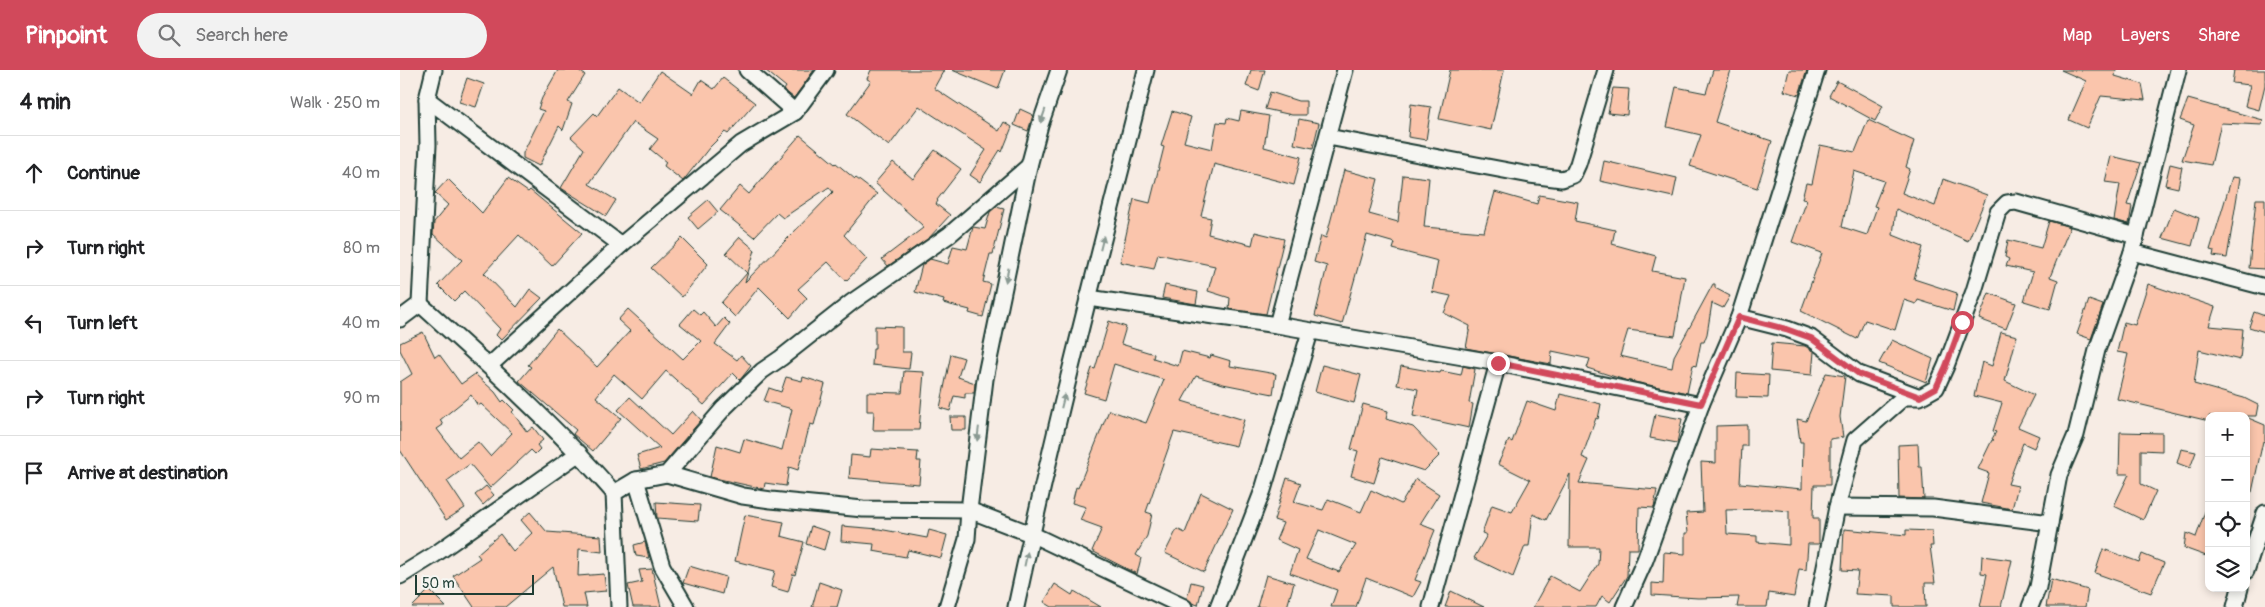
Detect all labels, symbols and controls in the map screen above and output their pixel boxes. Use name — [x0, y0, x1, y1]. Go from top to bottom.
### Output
search box — [137, 13, 487, 58]
text: Pinpoint — [25, 21, 107, 50]
icon: search — [155, 21, 183, 49]
text: Search here — [195, 23, 288, 47]
text: Map — [2063, 24, 2092, 47]
text: Layers — [2120, 24, 2170, 47]
text: Share — [2198, 24, 2240, 47]
text: 4 min — [20, 89, 71, 116]
text: Walk · 250 m — [290, 93, 380, 113]
one-way arrow — [1039, 109, 1047, 124]
icon: ahead — [20, 159, 48, 187]
text: Continue — [67, 161, 140, 185]
text: 40 m — [342, 163, 380, 183]
icon: right — [20, 234, 48, 262]
text: Turn right — [67, 236, 145, 260]
one-way arrow — [1098, 236, 1106, 251]
text: 80 m — [343, 238, 380, 258]
one-way arrow — [1003, 267, 1011, 282]
icon: left — [20, 309, 48, 337]
text: Turn left — [67, 311, 137, 335]
route start — [1951, 311, 1974, 334]
text: 40 m — [342, 313, 380, 333]
route end — [1487, 352, 1510, 375]
icon: right — [20, 384, 48, 412]
text: Turn right — [67, 386, 145, 410]
text: 90 m — [343, 388, 380, 408]
one-way arrow — [1059, 394, 1067, 409]
map controls — [2205, 412, 2250, 592]
button: + — [2205, 412, 2250, 457]
one-way arrow — [974, 427, 982, 443]
button: − — [2205, 457, 2250, 502]
icon: arrive — [20, 459, 48, 487]
text: Arrive at destination — [67, 461, 228, 485]
button: locate — [2205, 502, 2250, 547]
button: layers — [2205, 547, 2250, 592]
one-way arrow — [1022, 552, 1030, 567]
scale bar — [415, 572, 534, 595]
text: 50 m — [422, 575, 455, 592]

